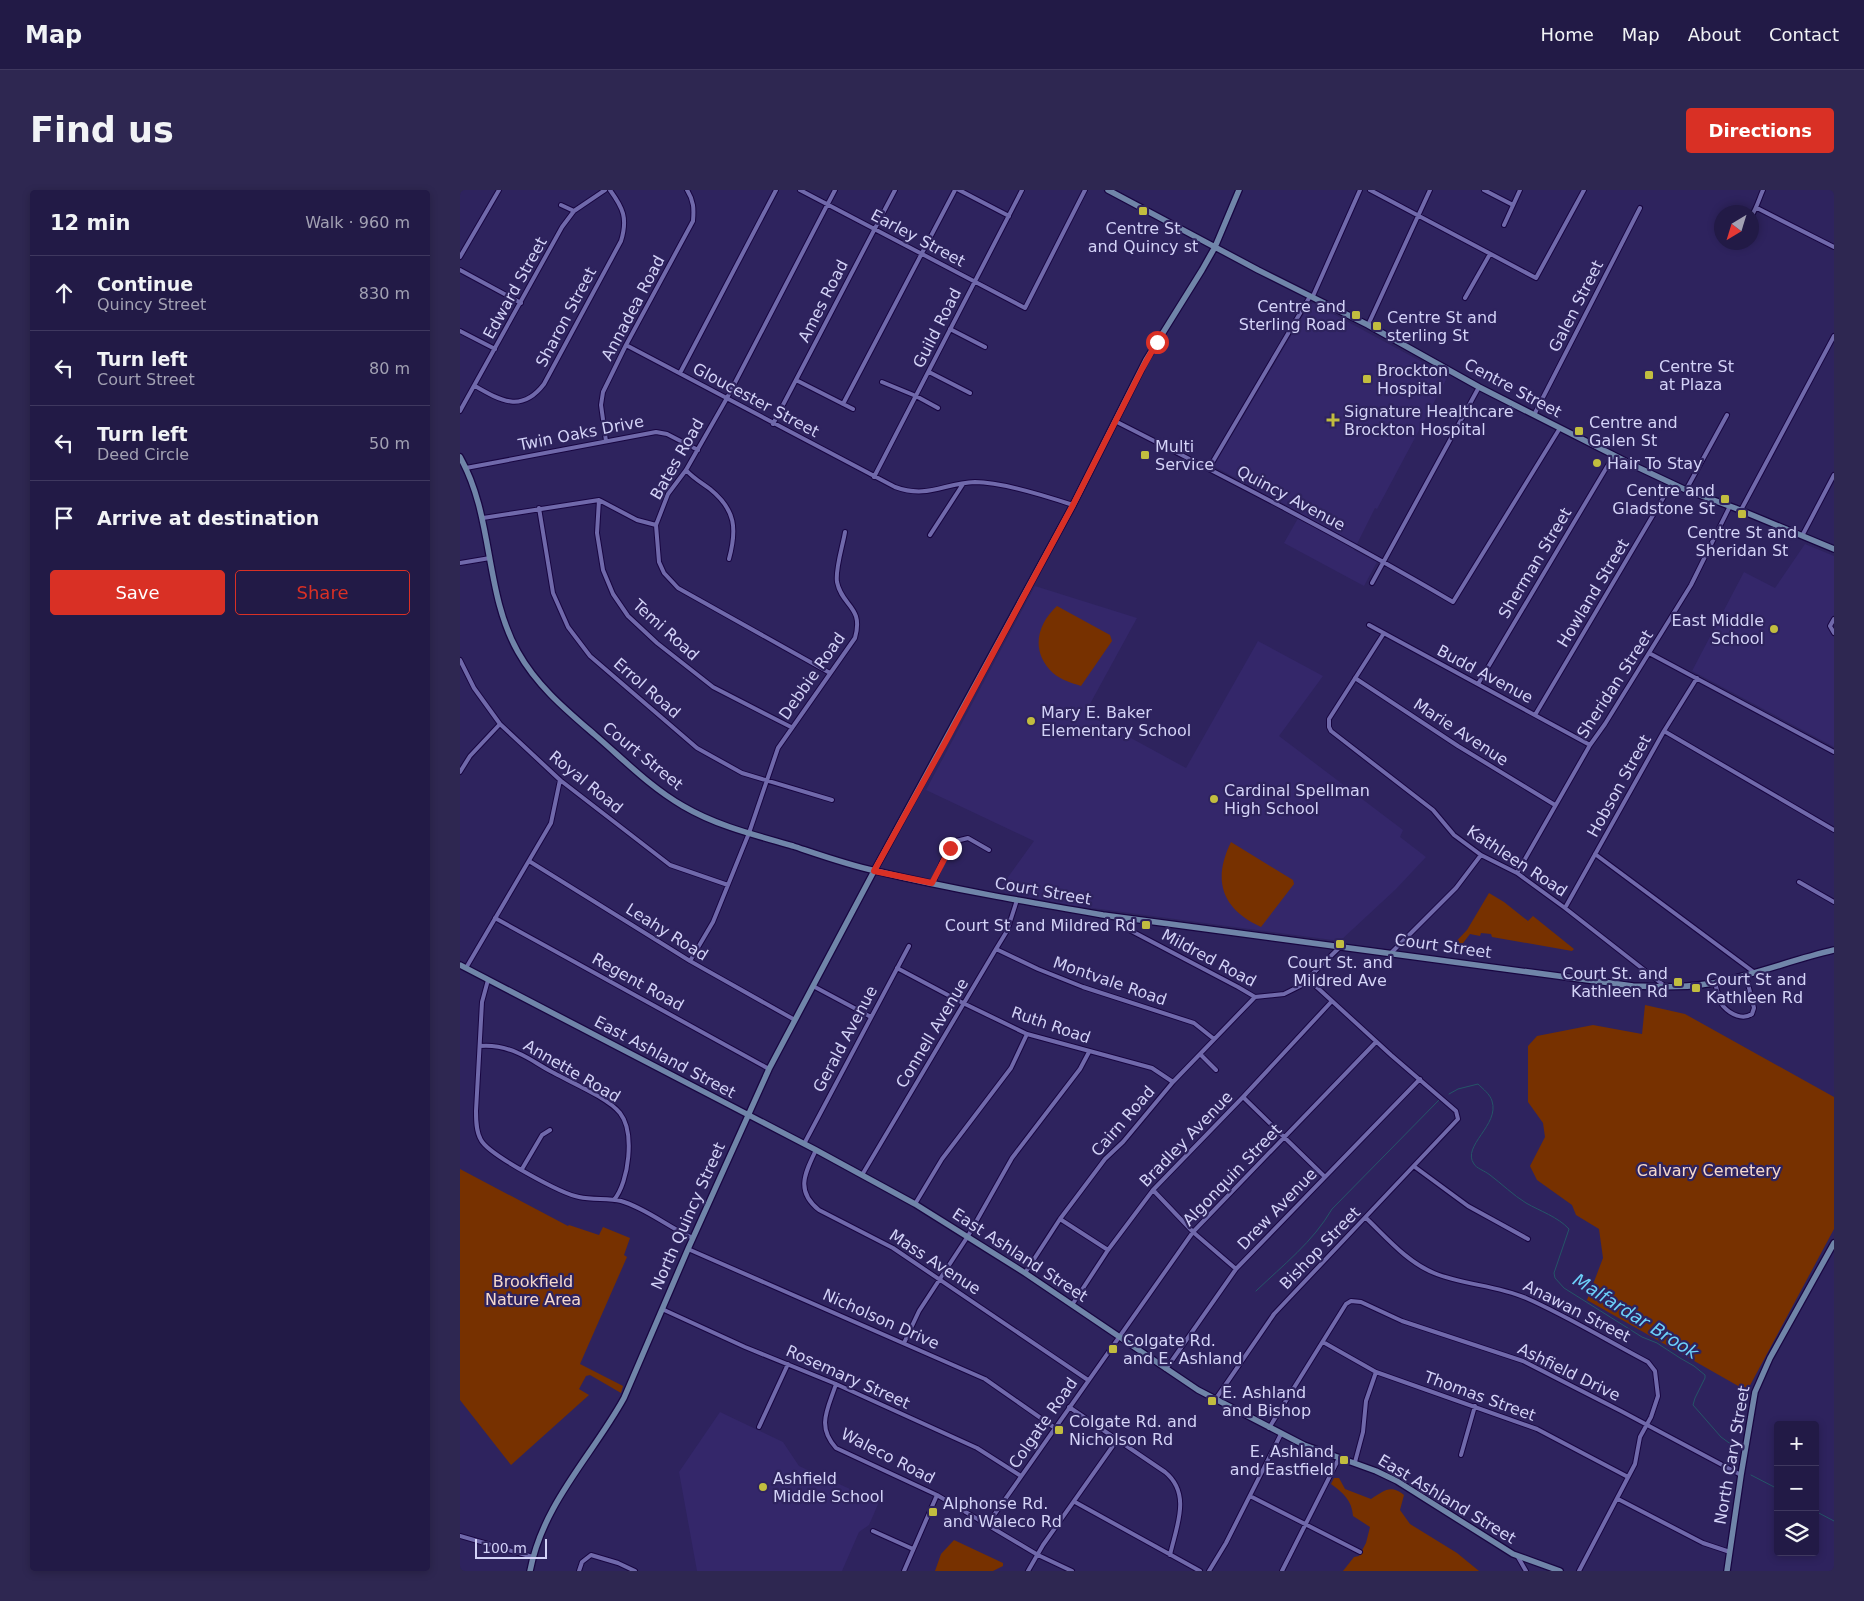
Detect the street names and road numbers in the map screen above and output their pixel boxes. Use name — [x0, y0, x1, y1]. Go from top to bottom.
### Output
street label: Earley Street — [868, 205, 968, 271]
street label: Edward Street — [479, 234, 551, 342]
street label: Annadea Road — [597, 252, 669, 364]
street label: Ames Road — [794, 257, 852, 345]
street label: Galen Street — [1545, 257, 1607, 355]
street label: Sharon Street — [532, 264, 600, 370]
street label: Guild Road — [909, 285, 965, 371]
street label: Centre Street — [1461, 354, 1565, 422]
street label: Gloucester Street — [690, 359, 822, 441]
street label: Twin Oaks Drive — [516, 411, 645, 455]
street label: Bates Road — [646, 415, 708, 503]
street label: Quincy Avenue — [1234, 461, 1348, 535]
street label: Sherman Street — [1494, 504, 1576, 622]
street label: Howland Street — [1553, 535, 1633, 651]
street label: Temi Road — [628, 595, 703, 665]
street label: Sheridan Street — [1573, 626, 1657, 742]
street label: Debbie Road — [775, 629, 849, 723]
street label: Budd Avenue — [1434, 641, 1536, 707]
street label: Errol Road — [610, 654, 684, 722]
street label: Marie Avenue — [1410, 694, 1512, 770]
street label: Court Street — [599, 718, 687, 794]
street label: Hobson Street — [1583, 732, 1655, 840]
street label: Royal Road — [545, 747, 627, 817]
street label: Kathleen Road — [1463, 821, 1571, 901]
street label: Court Street — [993, 873, 1093, 909]
street label: Leahy Road — [622, 899, 712, 965]
street label: Mildred Road — [1158, 925, 1260, 991]
street label: Court Street — [1393, 930, 1493, 962]
street label: Regent Road — [589, 949, 687, 1015]
street label: Montvale Road — [1051, 953, 1169, 1009]
street label: Connell Avenue — [892, 975, 972, 1091]
street label: Gerald Avenue — [809, 983, 881, 1095]
street label: Ruth Road — [1009, 1003, 1093, 1047]
street label: East Ashland Street — [591, 1012, 739, 1102]
street label: Annette Road — [520, 1036, 624, 1106]
street label: Cairn Road — [1087, 1082, 1159, 1160]
street label: Bradley Avenue — [1135, 1087, 1237, 1191]
street label: Algonquin Street — [1179, 1120, 1285, 1230]
street label: North Quincy Street — [647, 1139, 729, 1293]
street label: Drew Avenue — [1233, 1164, 1321, 1254]
street label: Bishop Street — [1276, 1203, 1364, 1293]
street label: East Ashland Street — [949, 1204, 1091, 1306]
street label: Mass Avenue — [886, 1225, 984, 1299]
street label: Anawan Street — [1520, 1276, 1634, 1346]
street label: Nicholson Drive — [820, 1285, 942, 1353]
street label: Ashfield Drive — [1515, 1339, 1623, 1405]
street label: Rosemary Street — [783, 1341, 913, 1413]
street label: Thomas Street — [1421, 1367, 1538, 1425]
street label: Colgate Road — [1005, 1374, 1081, 1472]
street label: North Cary Street — [1710, 1384, 1754, 1526]
street label: Waleco Road — [838, 1424, 938, 1488]
street label: East Ashland Street — [1375, 1450, 1519, 1548]

